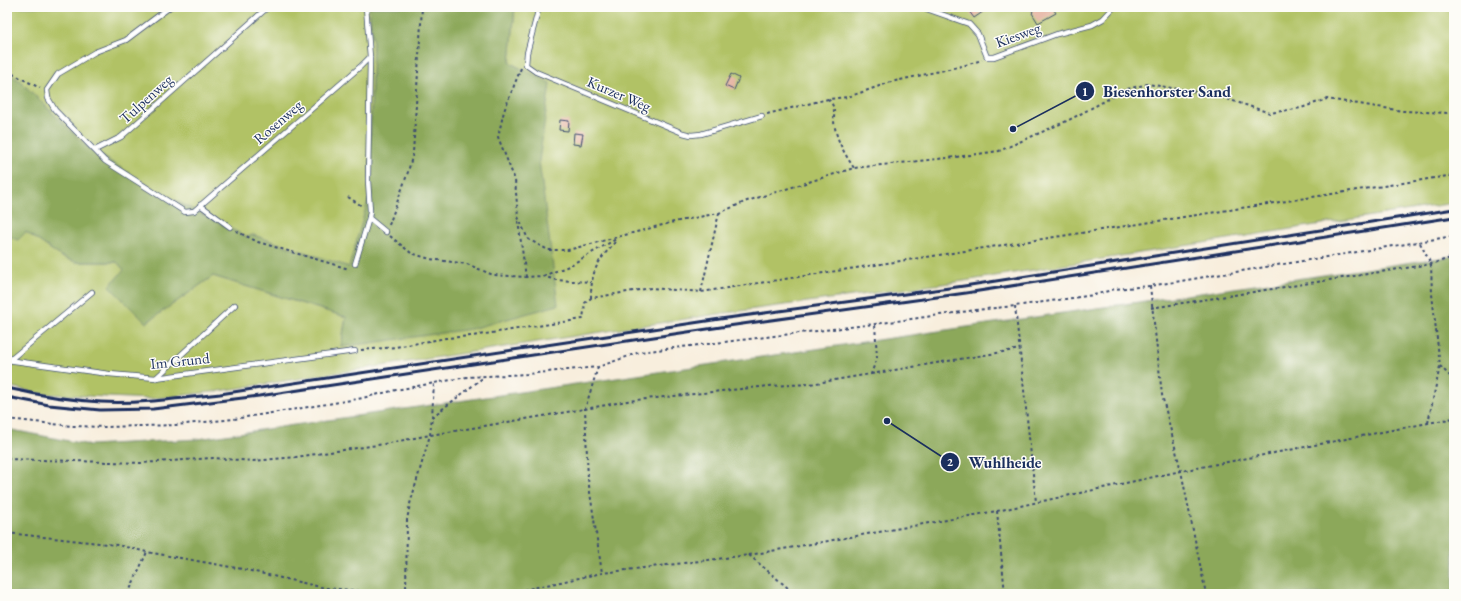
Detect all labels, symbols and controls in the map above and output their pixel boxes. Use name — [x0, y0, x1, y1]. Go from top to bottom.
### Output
street label: Kiesweg — [993, 17, 1044, 51]
street label: Tulpenweg — [115, 70, 177, 127]
street label: Kurzer Weg — [585, 72, 654, 116]
callout: Biesenhorster Sand — [1075, 77, 1239, 105]
text: Biesenhorster Sand — [1103, 81, 1231, 102]
text: 1 — [1082, 84, 1088, 100]
street label: Rosenweg — [249, 95, 306, 148]
street label: Im Grund — [150, 348, 211, 373]
callout: Wuhlheide — [940, 448, 1049, 476]
text: Wuhlheide — [968, 452, 1042, 473]
text: 2 — [947, 454, 954, 470]

